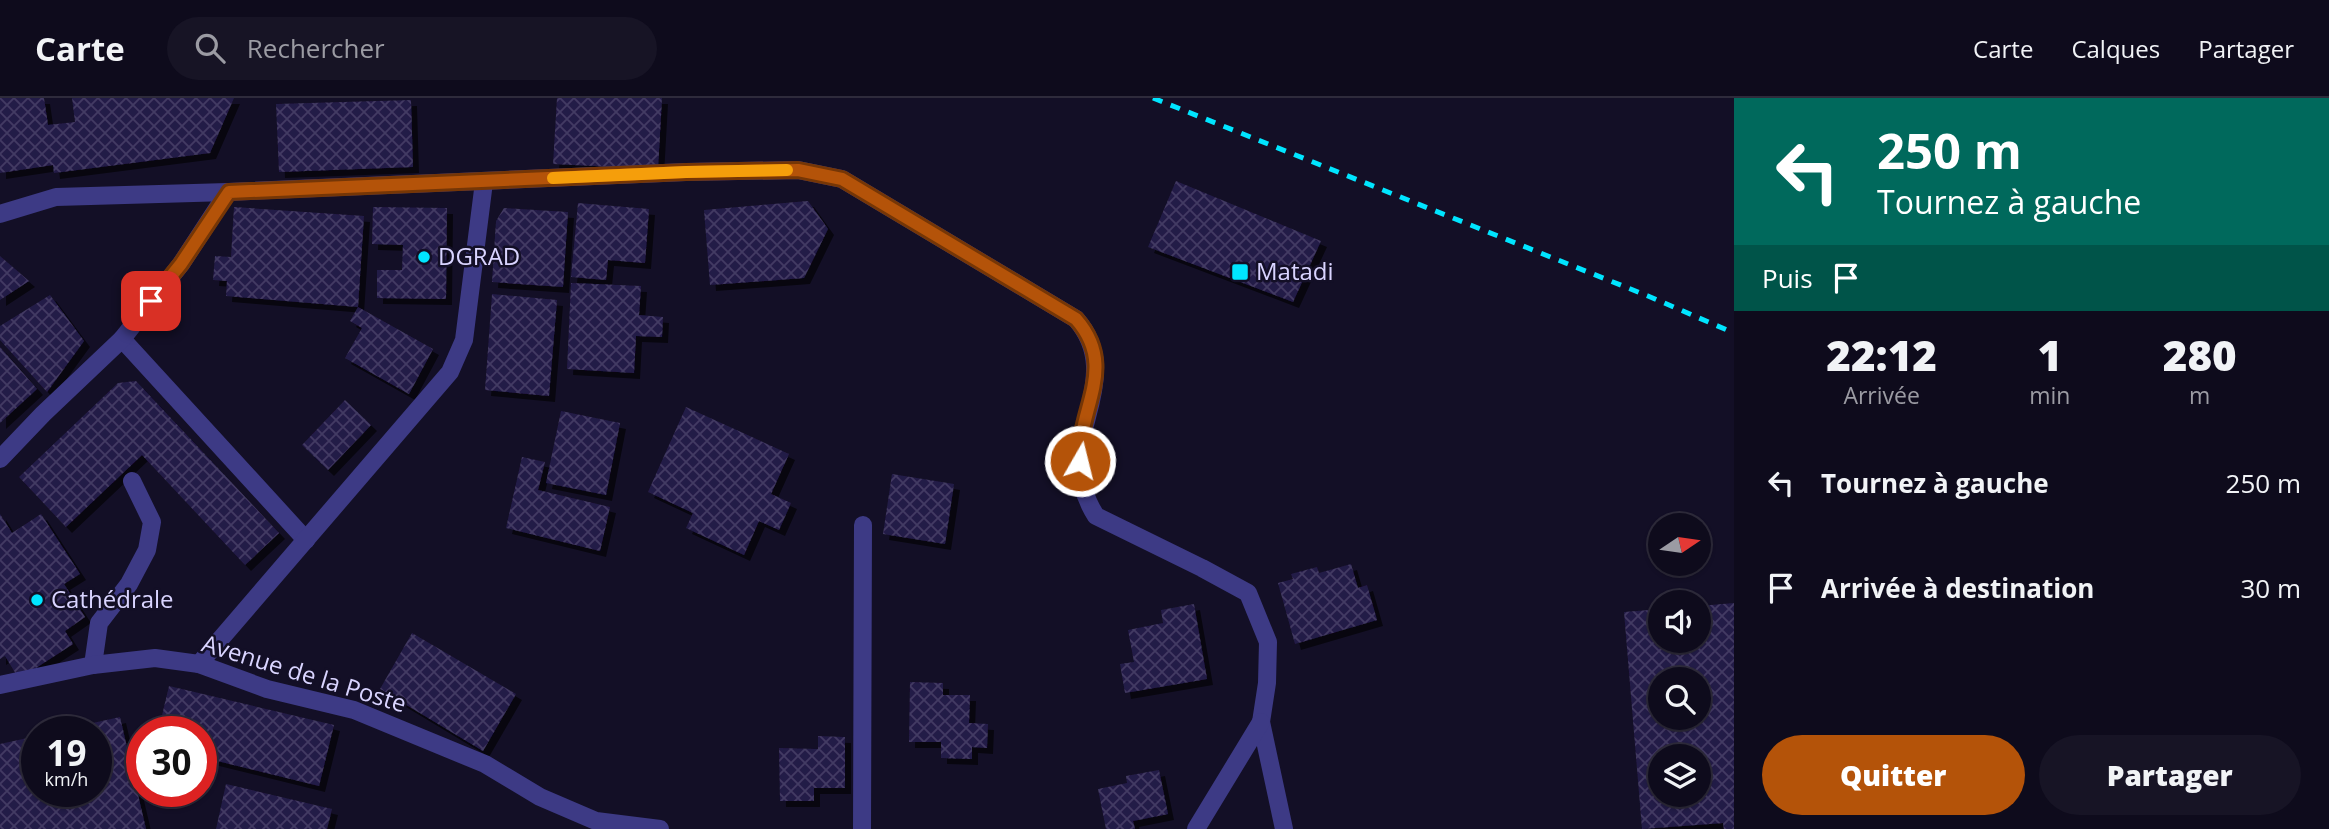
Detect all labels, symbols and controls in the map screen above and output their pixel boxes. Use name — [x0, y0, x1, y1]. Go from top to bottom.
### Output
search box — [167, 17, 657, 80]
text: Carte — [35, 26, 125, 71]
icon: search — [191, 29, 229, 67]
text: Rechercher — [247, 30, 385, 66]
text: Carte — [1973, 32, 2033, 65]
text: Calques — [2071, 32, 2160, 65]
text: Partager — [2198, 32, 2294, 65]
text: 250 m — [1877, 117, 2022, 183]
icon: left — [1762, 126, 1853, 217]
text: Tournez à gauche — [1877, 180, 2141, 223]
place label: DGRAD — [438, 239, 520, 272]
marker: DGRAD — [416, 249, 432, 265]
place label: Matadi — [1256, 254, 1334, 287]
icon: arrive — [1827, 259, 1865, 297]
text: Puis — [1762, 260, 1813, 296]
marker: Matadi — [1230, 262, 1250, 282]
pin — [121, 271, 181, 331]
icon: arrive — [132, 282, 170, 320]
text: 22:12 — [1826, 326, 1937, 383]
text: 1 — [2038, 326, 2062, 383]
text: 280 — [2163, 326, 2237, 383]
text: Arrivée — [1843, 379, 1920, 411]
text: min — [2029, 379, 2070, 411]
text: m — [2189, 379, 2210, 411]
position arrow — [1043, 424, 1117, 498]
icon: left — [1762, 464, 1800, 502]
text: Tournez à gauche — [1821, 465, 2049, 501]
text: 250 m — [2226, 465, 2301, 501]
north arrow — [1648, 513, 1712, 576]
map controls — [1648, 513, 1711, 807]
icon: arrive — [1762, 569, 1800, 607]
text: Arrivée à destination — [1821, 570, 2094, 606]
text: 30 m — [2240, 570, 2301, 606]
place label: Cathédrale — [51, 582, 174, 615]
button: sound — [1648, 590, 1711, 653]
marker: Cathédrale — [29, 592, 45, 608]
street label: Avenue de la Poste — [198, 626, 411, 719]
button: search — [1648, 667, 1711, 730]
speed limit sign: 30 — [126, 716, 217, 807]
text: 19 — [46, 729, 87, 776]
button: Quitter — [1762, 735, 2025, 815]
button: Partager — [2039, 735, 2301, 815]
button: layers — [1648, 744, 1711, 807]
text: km/h — [45, 767, 88, 791]

